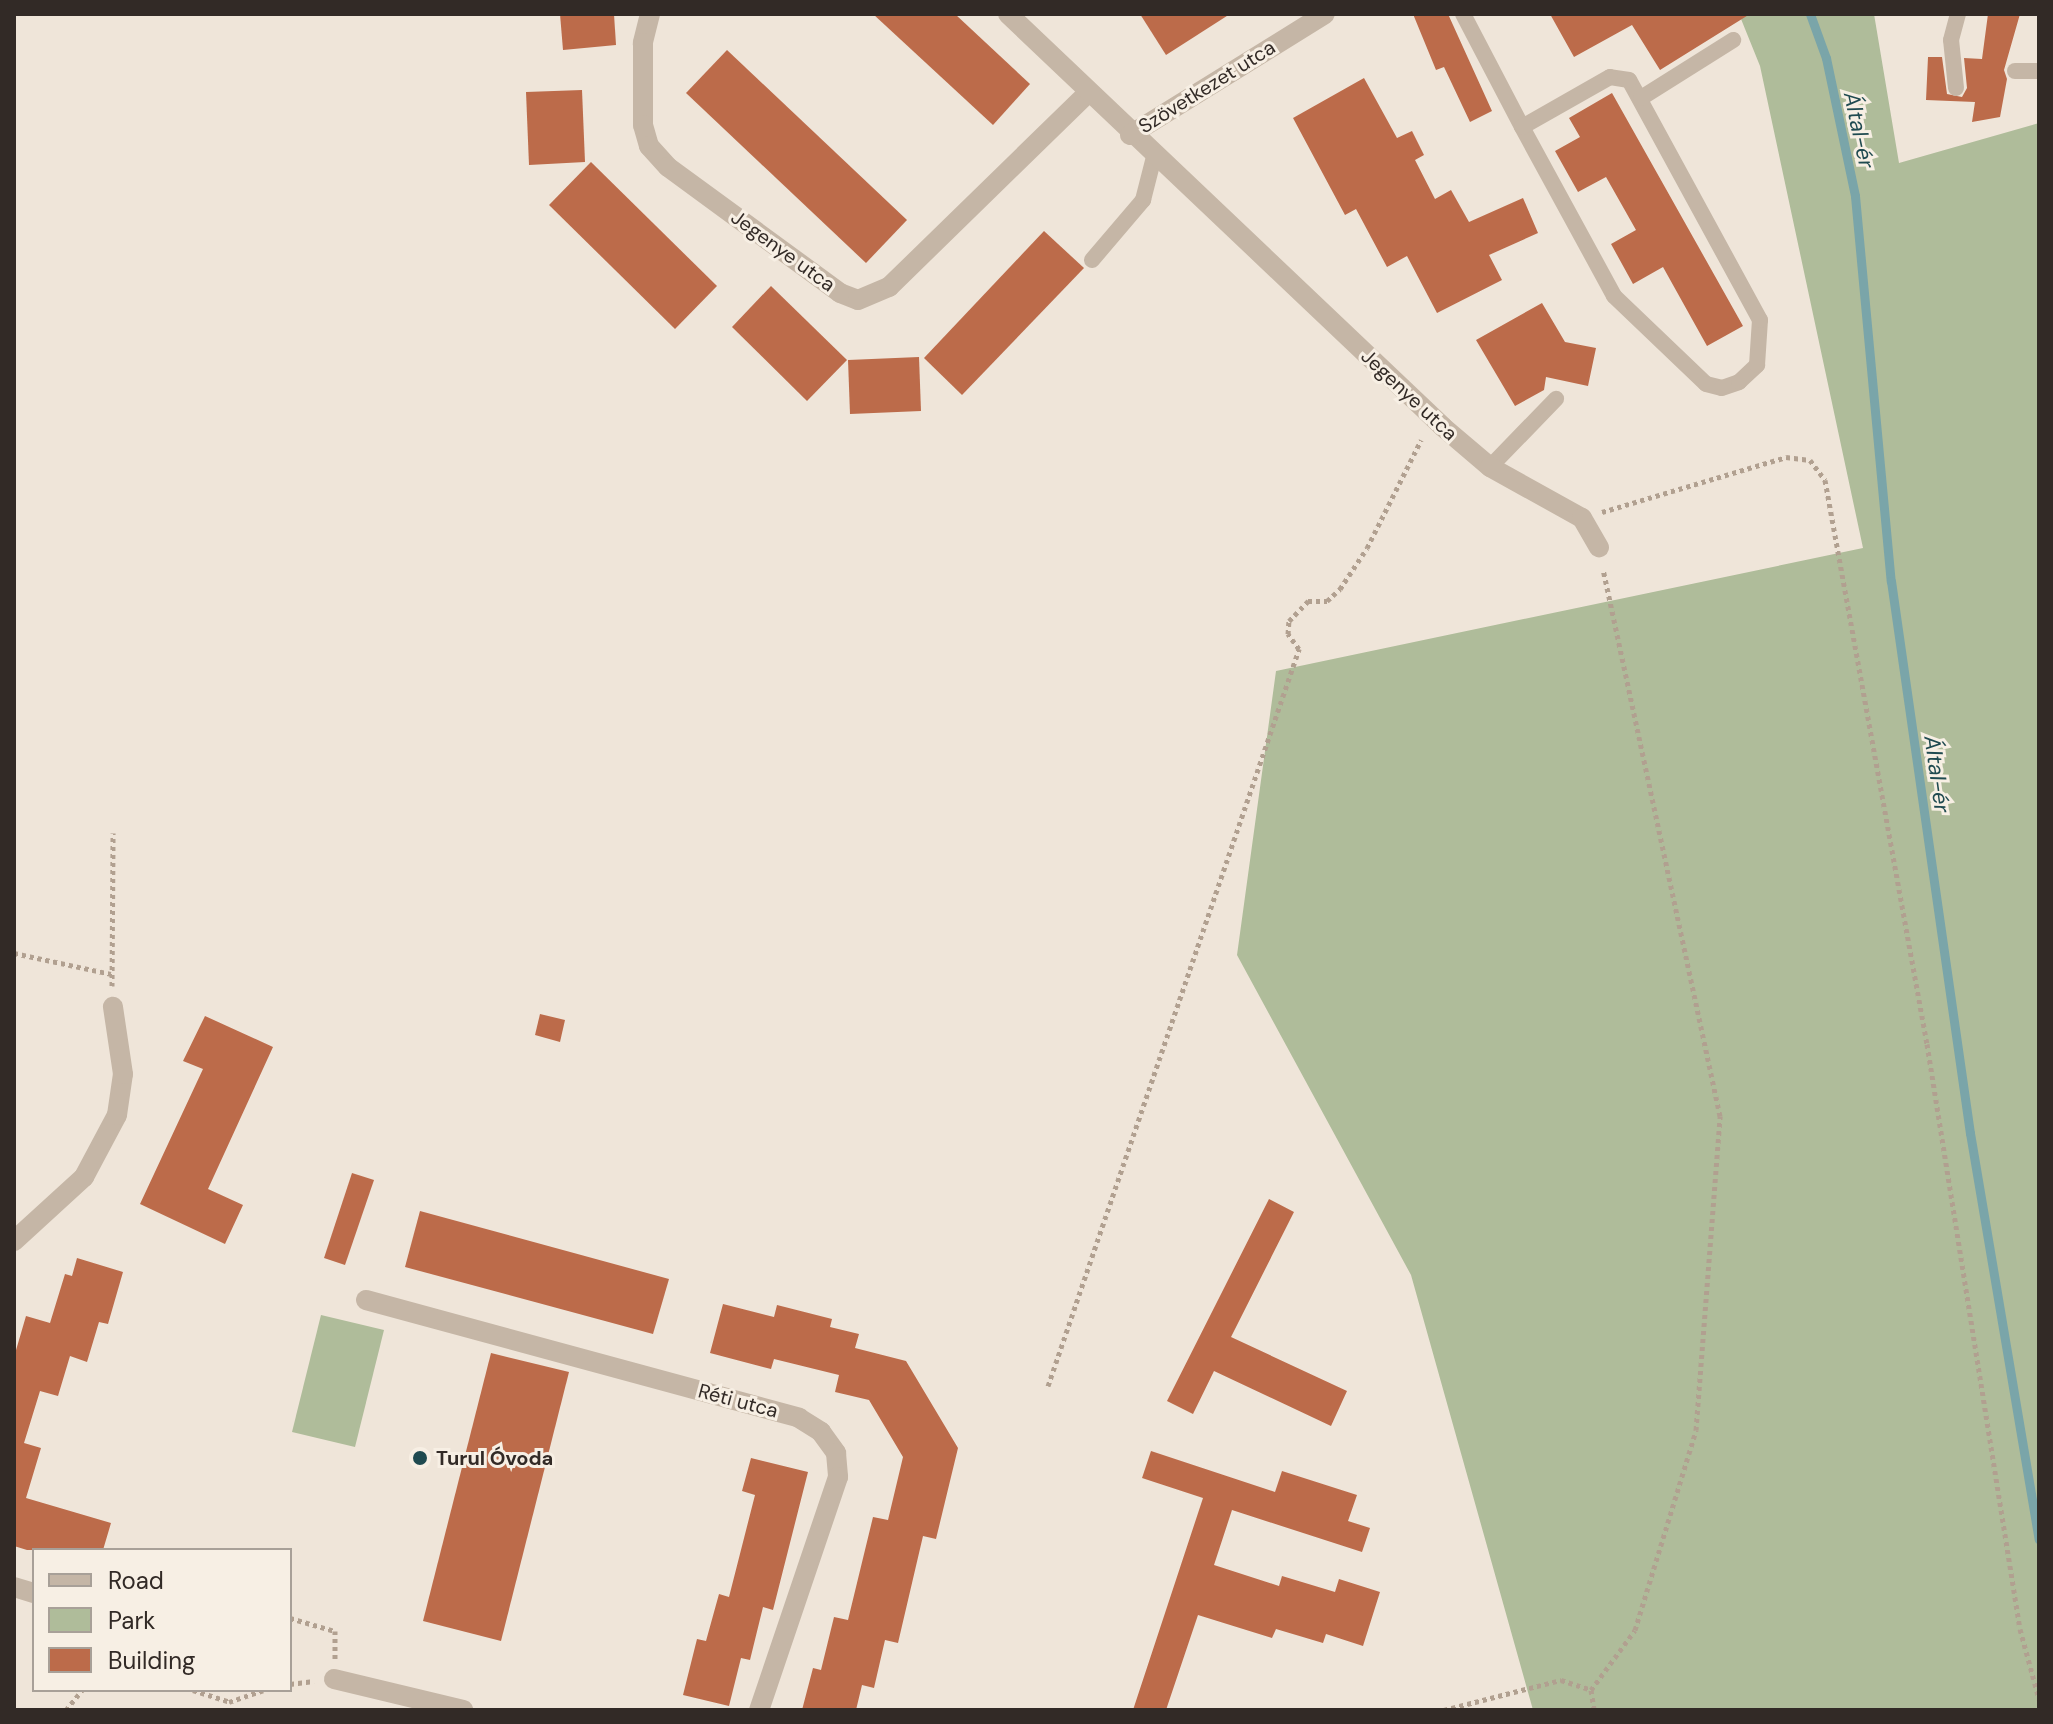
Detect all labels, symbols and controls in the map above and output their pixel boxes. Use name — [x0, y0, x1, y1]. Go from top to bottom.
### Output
street label: Szövetkezet utca — [1134, 35, 1280, 139]
water label: Által-ér — [1838, 90, 1880, 170]
street label: Jegenye utca — [726, 205, 840, 297]
street label: Jegenye utca — [1356, 344, 1462, 446]
water label: Által-ér — [1919, 734, 1955, 814]
street label: Réti utca — [695, 1379, 781, 1423]
place label: Turul Óvoda — [436, 1446, 553, 1470]
marker: Turul Óvoda — [411, 1449, 429, 1467]
legend — [32, 1548, 292, 1692]
text: Road — [108, 1565, 164, 1596]
text: Park — [108, 1605, 155, 1636]
text: Building — [108, 1645, 195, 1676]

